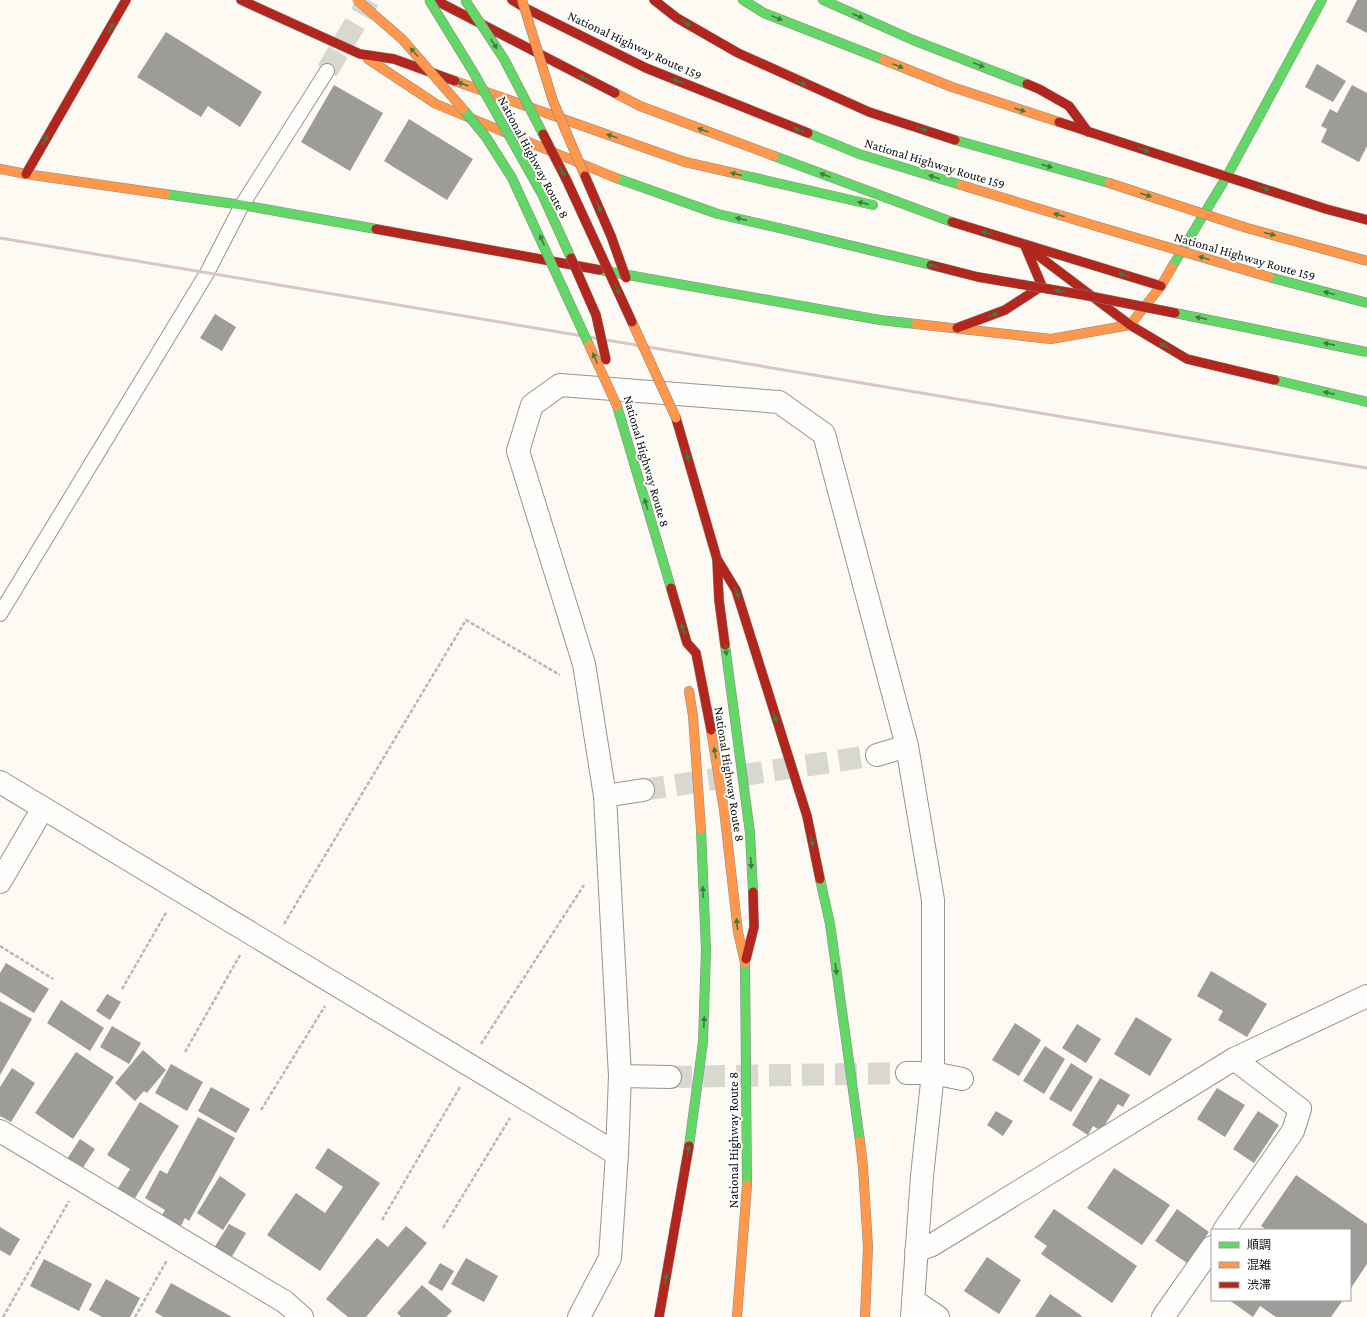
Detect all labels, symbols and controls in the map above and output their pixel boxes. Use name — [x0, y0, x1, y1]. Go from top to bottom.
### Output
street label: National Highway Route 159 — [565, 8, 704, 83]
one-way arrow — [853, 13, 864, 19]
one-way arrow — [772, 15, 784, 21]
one-way arrow — [680, 19, 692, 26]
one-way arrow — [107, 22, 114, 34]
one-way arrow — [490, 39, 498, 50]
one-way arrow — [410, 48, 419, 57]
one-way arrow — [892, 63, 904, 69]
one-way arrow — [973, 63, 985, 69]
one-way arrow — [578, 75, 590, 81]
one-way arrow — [672, 77, 684, 83]
one-way arrow — [457, 80, 469, 86]
one-way arrow — [796, 80, 807, 86]
street label: National Highway Route 8 — [495, 94, 572, 221]
one-way arrow — [1015, 107, 1027, 113]
one-way arrow — [697, 126, 709, 132]
one-way arrow — [792, 126, 804, 132]
one-way arrow — [917, 127, 929, 133]
one-way arrow — [606, 133, 618, 139]
one-way arrow — [42, 134, 49, 146]
street label: National Highway Route 159 — [863, 135, 1007, 192]
one-way arrow — [1138, 147, 1150, 153]
one-way arrow — [1041, 163, 1053, 169]
one-way arrow — [559, 165, 566, 177]
one-way arrow — [730, 170, 742, 176]
one-way arrow — [819, 171, 831, 177]
one-way arrow — [928, 174, 940, 180]
one-way arrow — [1258, 185, 1270, 191]
one-way arrow — [1141, 192, 1153, 198]
one-way arrow — [857, 199, 869, 205]
one-way arrow — [595, 201, 602, 213]
one-way arrow — [1052, 212, 1064, 218]
one-way arrow — [735, 216, 747, 222]
street label: National Highway Route 159 — [1173, 229, 1317, 284]
one-way arrow — [980, 230, 992, 236]
one-way arrow — [1264, 231, 1276, 237]
one-way arrow — [538, 233, 544, 245]
one-way arrow — [1198, 255, 1210, 261]
one-way arrow — [926, 262, 939, 268]
one-way arrow — [1118, 272, 1130, 278]
one-way arrow — [614, 283, 620, 295]
one-way arrow — [1054, 287, 1066, 293]
one-way arrow — [1323, 290, 1335, 296]
one-way arrow — [988, 311, 1000, 317]
one-way arrow — [1195, 315, 1207, 321]
one-way arrow — [1323, 341, 1335, 347]
one-way arrow — [1159, 342, 1171, 349]
one-way arrow — [592, 352, 598, 364]
one-way arrow — [1323, 390, 1335, 396]
street label: National Highway Route 8 — [621, 394, 673, 529]
one-way arrow — [684, 449, 690, 461]
one-way arrow — [643, 498, 649, 510]
one-way arrow — [734, 587, 740, 599]
one-way arrow — [680, 623, 686, 635]
one-way arrow — [723, 644, 729, 656]
street label: National Highway Route 8 — [711, 706, 748, 843]
one-way arrow — [773, 711, 779, 723]
one-way arrow — [711, 747, 717, 759]
one-way arrow — [810, 835, 816, 848]
one-way arrow — [748, 857, 755, 869]
one-way arrow — [700, 886, 707, 898]
one-way arrow — [734, 918, 740, 930]
one-way arrow — [833, 963, 839, 975]
one-way arrow — [700, 1016, 707, 1028]
street label: National Highway Route 8 — [726, 1072, 741, 1208]
one-way arrow — [685, 1145, 691, 1157]
legend — [1211, 1229, 1351, 1301]
text: 順調 — [1247, 1238, 1271, 1252]
text: 混雑 — [1247, 1258, 1271, 1272]
one-way arrow — [663, 1273, 669, 1285]
text: 渋滞 — [1247, 1278, 1271, 1292]

